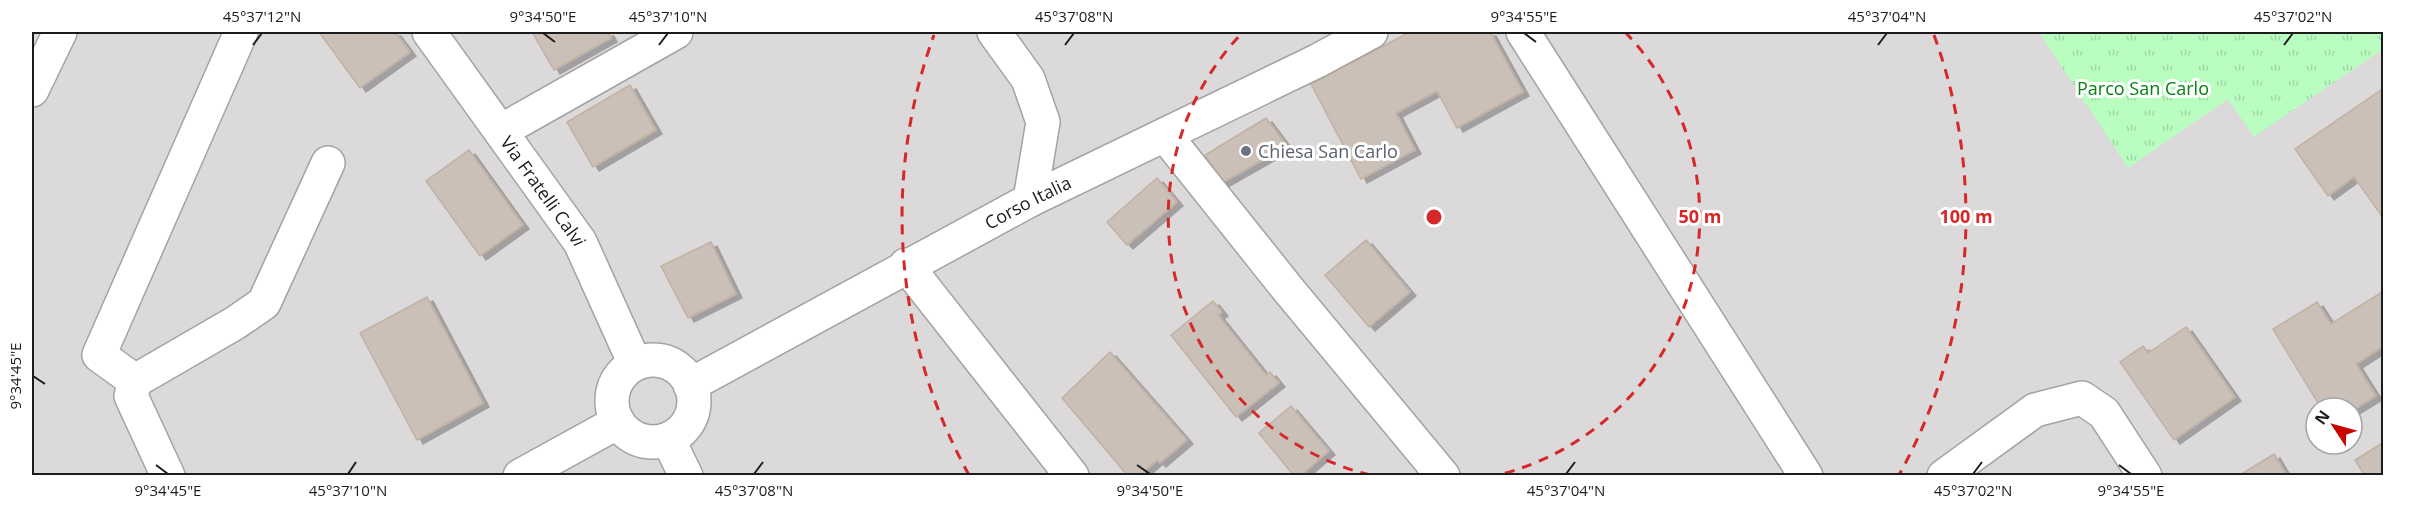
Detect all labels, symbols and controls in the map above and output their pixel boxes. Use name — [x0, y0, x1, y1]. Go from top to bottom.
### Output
text: 45°37'12"N — [223, 6, 301, 26]
text: 9°34'50"E — [510, 6, 576, 26]
text: 45°37'10"N — [629, 6, 707, 26]
text: 45°37'08"N — [1035, 6, 1113, 26]
text: 9°34'55"E — [1491, 6, 1557, 26]
text: 45°37'04"N — [1848, 6, 1926, 26]
text: 45°37'02"N — [2254, 6, 2332, 26]
park label: Parco San Carlo — [2077, 76, 2209, 100]
street label: Via Fratelli Calvi — [495, 131, 592, 250]
place label: Chiesa San Carlo — [1258, 139, 1398, 163]
marker: Chiesa San Carlo — [1239, 144, 1253, 158]
street label: Corso Italia — [980, 170, 1075, 235]
text: 50 m — [1679, 204, 1721, 228]
text: 100 m — [1939, 204, 1993, 228]
centre of rings — [1424, 207, 1444, 227]
text: 9°34'45"E — [5, 343, 25, 409]
north arrow — [2304, 396, 2364, 456]
text: N — [2309, 405, 2335, 429]
text: 9°34'45"E — [135, 480, 201, 500]
text: 45°37'10"N — [309, 480, 387, 500]
text: 45°37'08"N — [715, 480, 793, 500]
text: 9°34'50"E — [1117, 480, 1183, 500]
text: 45°37'04"N — [1527, 480, 1605, 500]
text: 45°37'02"N — [1934, 480, 2012, 500]
text: 9°34'55"E — [2098, 480, 2164, 500]

